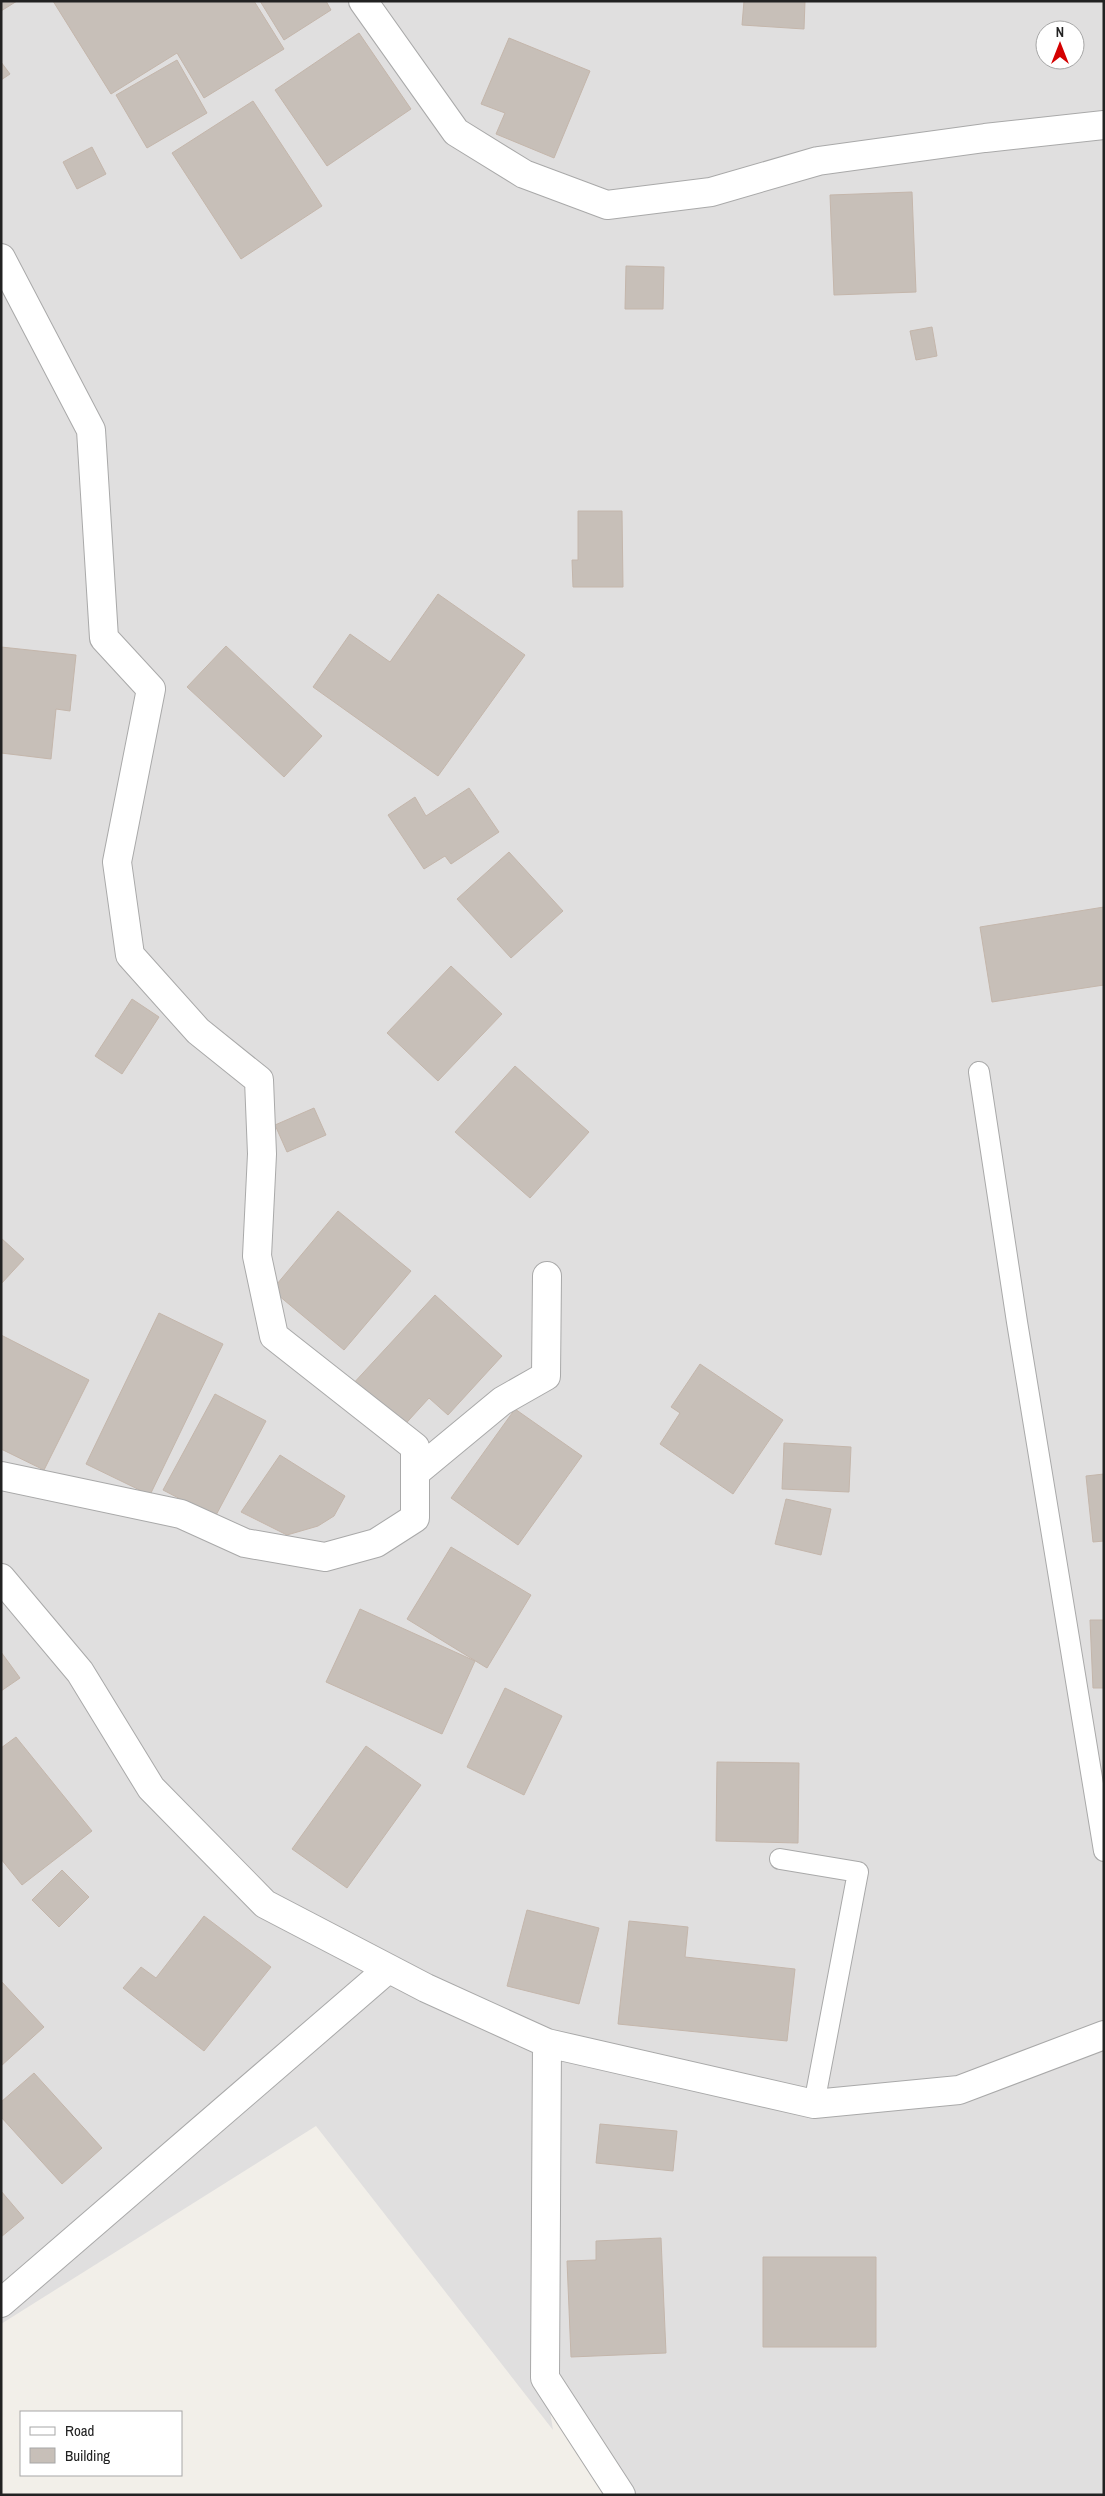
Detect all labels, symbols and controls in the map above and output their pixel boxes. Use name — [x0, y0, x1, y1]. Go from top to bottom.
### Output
north arrow — [1035, 20, 1085, 70]
text: N — [1056, 23, 1064, 41]
legend — [20, 2411, 182, 2476]
text: Road — [65, 2420, 94, 2441]
text: Building — [65, 2445, 110, 2466]

